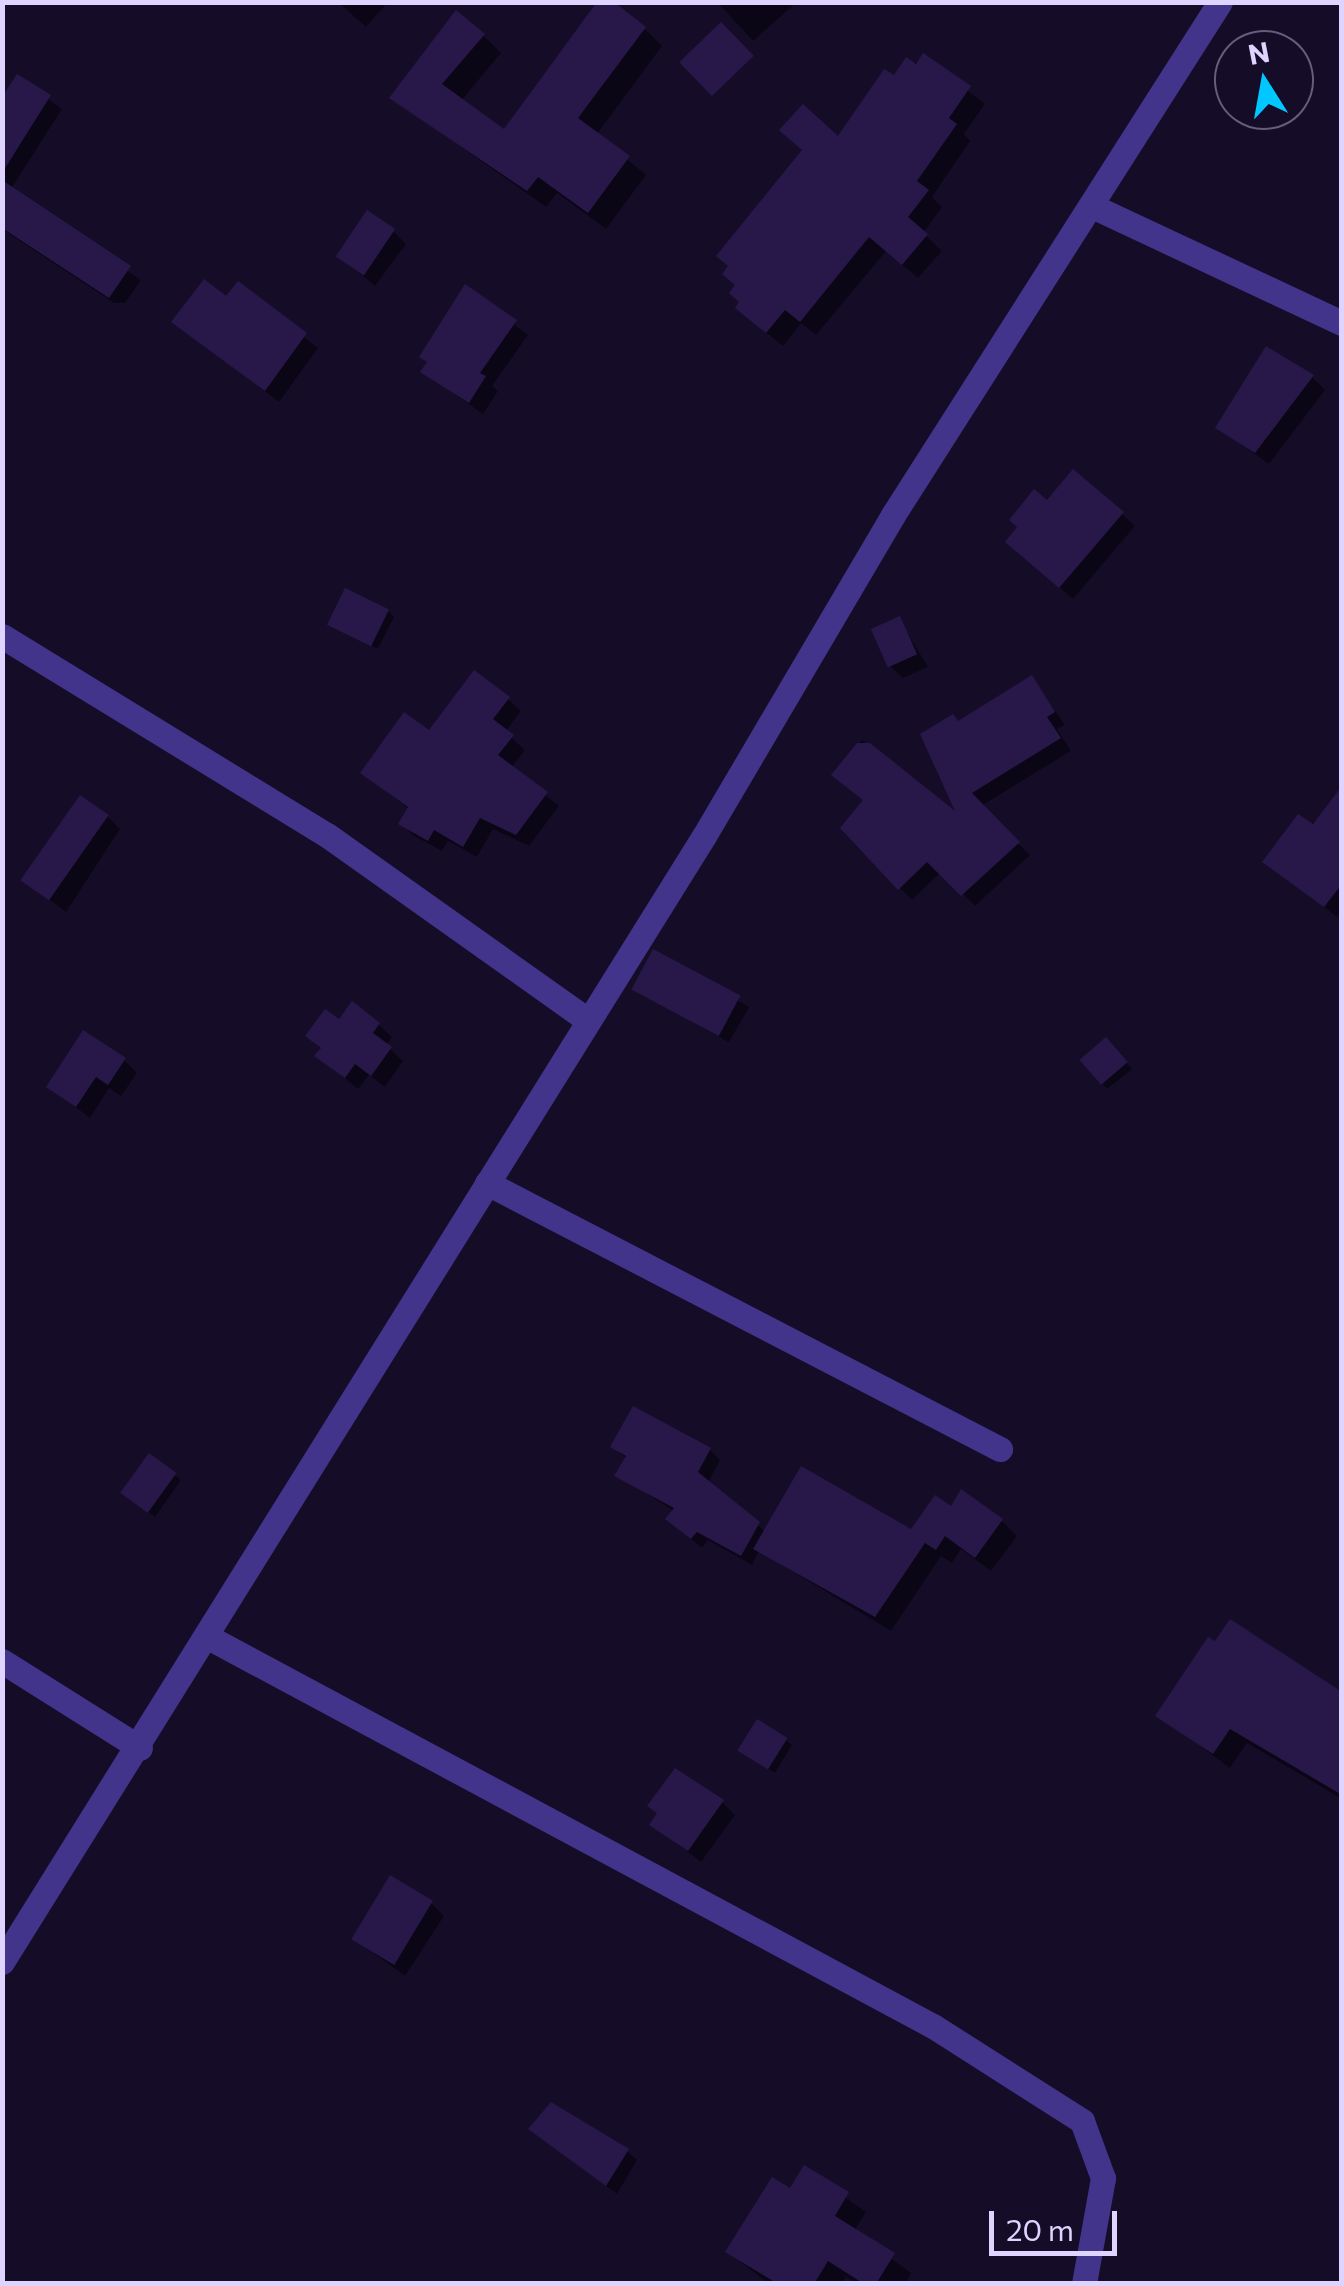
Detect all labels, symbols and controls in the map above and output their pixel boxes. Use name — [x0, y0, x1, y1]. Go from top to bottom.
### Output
north arrow — [1214, 30, 1314, 130]
text: N — [1245, 34, 1272, 71]
scale bar — [994, 2191, 1122, 2253]
text: 20 m — [1006, 2210, 1074, 2247]

